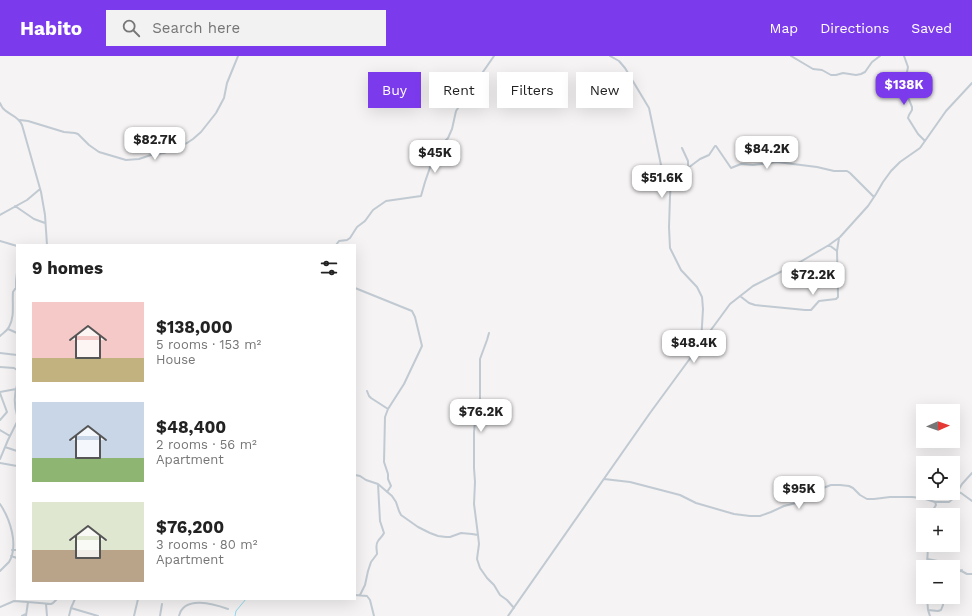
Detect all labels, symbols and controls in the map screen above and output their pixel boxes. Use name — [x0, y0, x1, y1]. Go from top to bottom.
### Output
search box — [106, 10, 386, 46]
text: Habito — [20, 17, 82, 40]
icon: search — [120, 17, 142, 39]
text: Search here — [152, 19, 240, 37]
text: Map — [770, 20, 798, 36]
text: Directions — [820, 20, 889, 36]
text: Saved — [911, 20, 952, 36]
chip: Buy — [368, 72, 421, 108]
chip: Rent — [429, 72, 489, 108]
chip: Filters — [497, 72, 568, 108]
chip: New — [576, 72, 633, 108]
pin: $138K — [876, 72, 932, 106]
text: $138K — [885, 77, 923, 92]
pin: $82.7K — [122, 127, 188, 161]
text: $82.7K — [133, 132, 177, 147]
pin: $84.2K — [734, 136, 800, 170]
pin: $45K — [411, 140, 459, 174]
text: $84.2K — [744, 141, 790, 156]
text: $45K — [418, 145, 452, 160]
pin: $51.6K — [629, 165, 695, 199]
text: $51.6K — [641, 170, 683, 185]
icon: filters — [318, 257, 340, 279]
text: 9 homes — [32, 258, 103, 278]
pin: $72.2K — [780, 262, 846, 296]
text: $72.2K — [791, 267, 835, 282]
text: $138,000 — [156, 317, 233, 337]
icon: home — [64, 318, 112, 366]
pin: $48.4K — [661, 330, 727, 364]
text: $48.4K — [671, 335, 717, 350]
text: 5 rooms · 153 m² — [156, 337, 261, 352]
text: House — [156, 352, 196, 367]
pin: $76.2K — [448, 399, 514, 433]
text: $76.2K — [459, 404, 503, 419]
north arrow — [916, 404, 960, 448]
map controls — [916, 404, 960, 604]
text: $48,400 — [156, 417, 226, 437]
icon: home — [64, 418, 112, 466]
text: 2 rooms · 56 m² — [156, 437, 257, 452]
text: Apartment — [156, 452, 224, 467]
button: locate — [916, 456, 960, 500]
pin: $95K — [775, 476, 823, 510]
text: $95K — [783, 481, 815, 496]
button: + — [916, 508, 960, 552]
text: $76,200 — [156, 517, 224, 537]
icon: home — [64, 518, 112, 566]
text: 3 rooms · 80 m² — [156, 537, 257, 552]
text: Apartment — [156, 552, 224, 567]
button: − — [916, 560, 960, 604]

